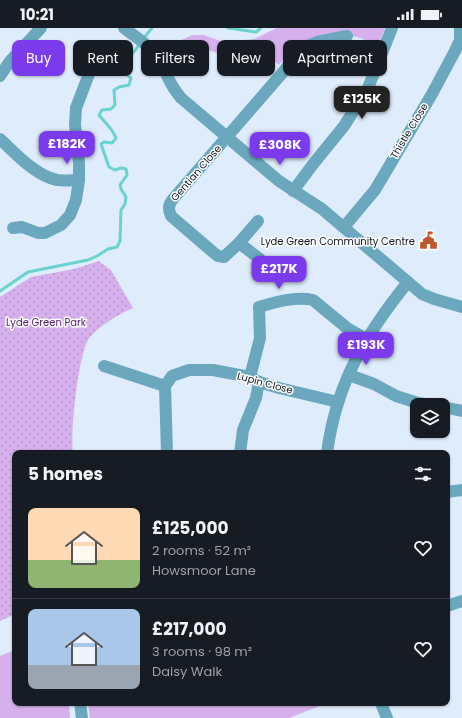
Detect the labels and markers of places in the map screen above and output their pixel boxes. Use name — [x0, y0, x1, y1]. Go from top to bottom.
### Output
pin: £125K — [334, 86, 390, 120]
pin: £182K — [39, 131, 95, 165]
pin: £308K — [252, 132, 308, 166]
public building icon: Lyde Green Community Centre — [418, 231, 438, 251]
place label: Lyde Green Community Centre — [261, 234, 415, 249]
pin: £217K — [251, 256, 307, 290]
pin: £193K — [338, 332, 394, 366]

